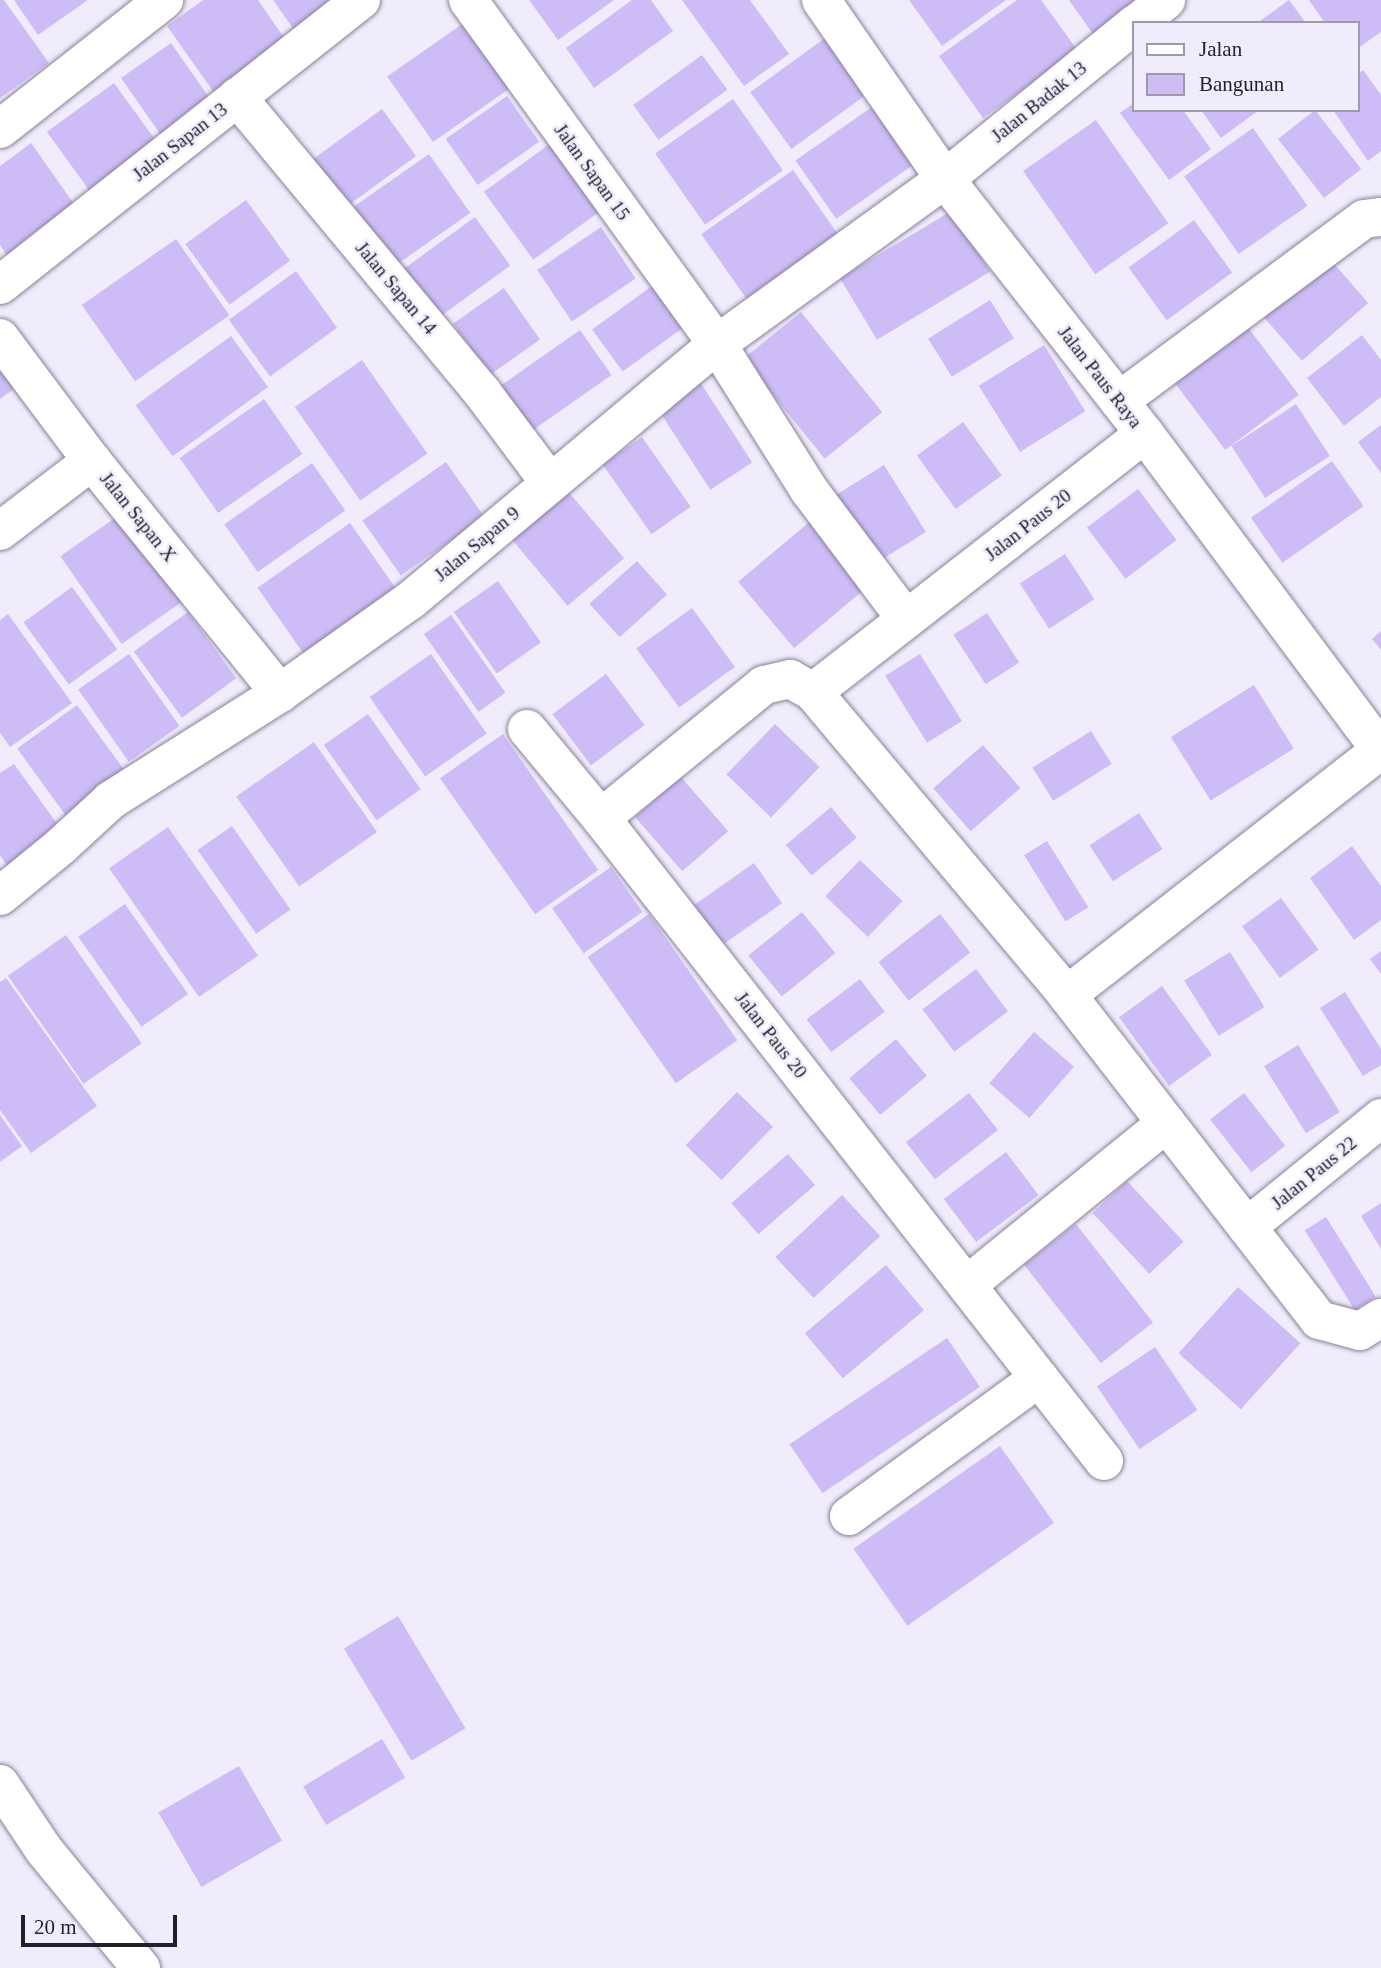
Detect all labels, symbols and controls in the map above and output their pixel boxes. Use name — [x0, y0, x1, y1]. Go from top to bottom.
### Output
legend — [1132, 21, 1360, 112]
text: Jalan — [1199, 37, 1242, 61]
street label: Jalan Badak 13 — [987, 57, 1091, 147]
text: Bangunan — [1199, 72, 1284, 96]
street label: Jalan Sapan 13 — [128, 98, 232, 186]
street label: Jalan Sapan 15 — [549, 119, 635, 225]
street label: Jalan Sapan 14 — [351, 237, 441, 339]
street label: Jalan Paus Raya — [1053, 321, 1147, 433]
street label: Jalan Sapan X — [95, 468, 181, 566]
street label: Jalan Paus 20 — [980, 484, 1076, 566]
street label: Jalan Sapan 9 — [430, 502, 524, 586]
street label: Jalan Paus 20 — [730, 987, 812, 1083]
street label: Jalan Paus 22 — [1267, 1132, 1361, 1214]
scale bar — [24, 1902, 180, 1946]
text: 20 m — [34, 1915, 77, 1939]

